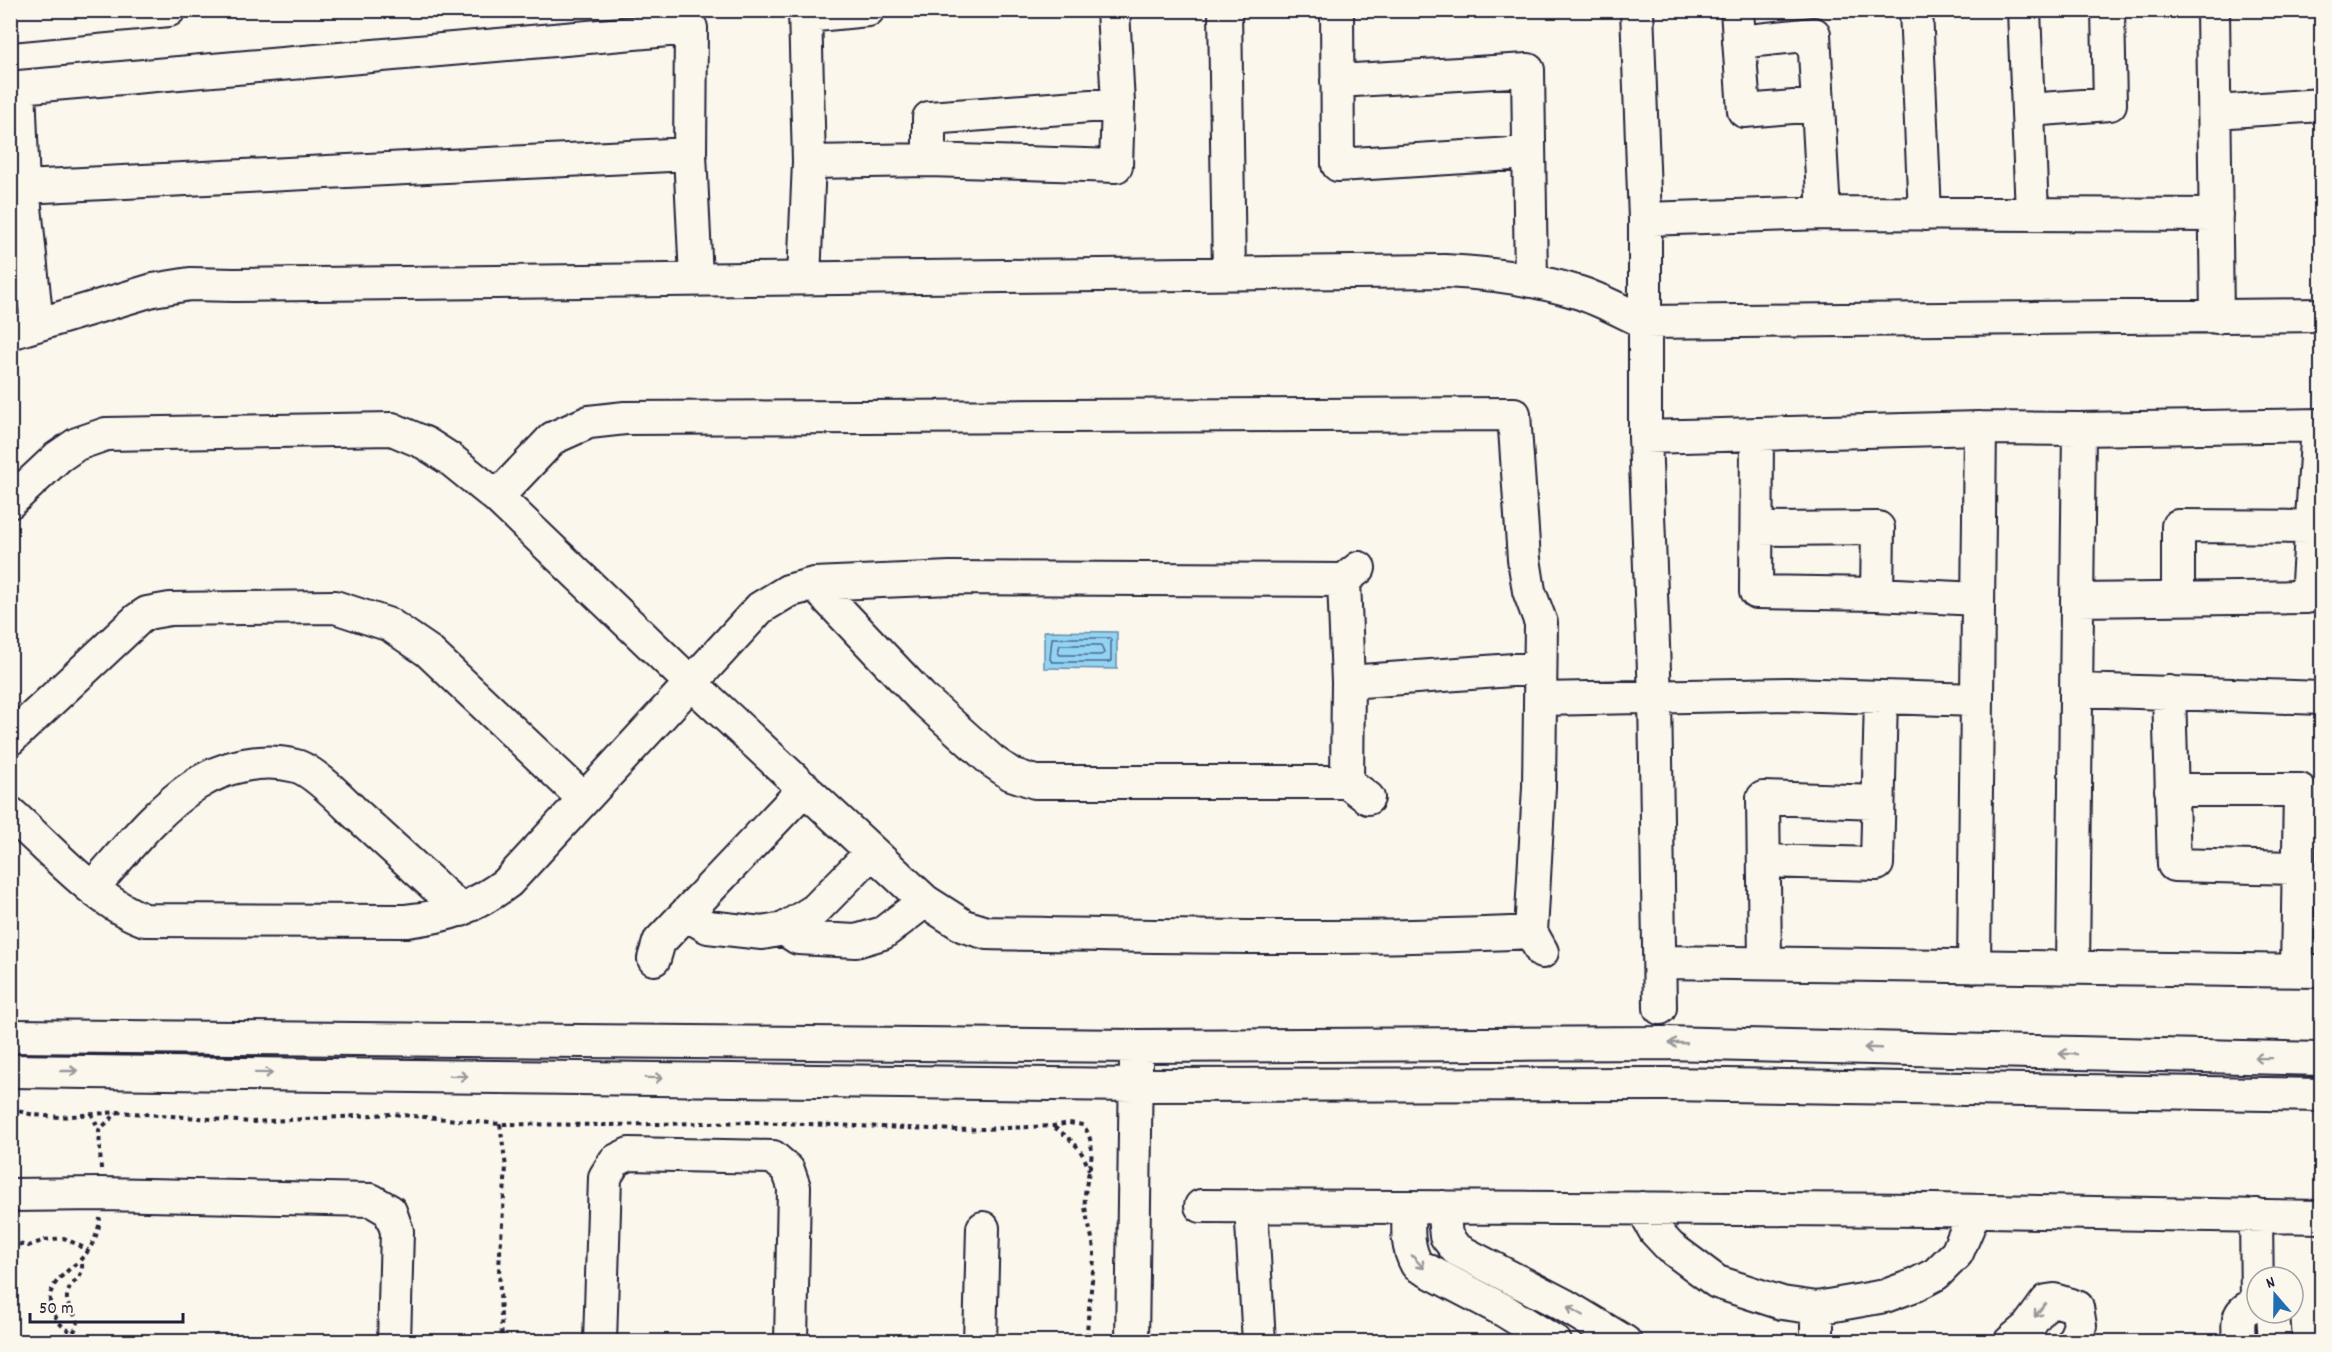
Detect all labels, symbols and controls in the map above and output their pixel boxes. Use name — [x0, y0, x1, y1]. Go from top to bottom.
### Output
one-way arrow — [1669, 1038, 1689, 1049]
one-way arrow — [1864, 1043, 1884, 1054]
one-way arrow — [2059, 1048, 2079, 1059]
one-way arrow — [2254, 1052, 2274, 1064]
one-way arrow — [58, 1065, 78, 1077]
one-way arrow — [253, 1067, 273, 1079]
one-way arrow — [448, 1070, 468, 1081]
one-way arrow — [643, 1073, 663, 1084]
one-way arrow — [1411, 1254, 1425, 1269]
north arrow — [2245, 1265, 2305, 1325]
text: N — [2263, 1271, 2278, 1295]
scale bar — [30, 1286, 183, 1324]
text: 50 m — [39, 1297, 74, 1322]
one-way arrow — [2033, 1302, 2046, 1318]
one-way arrow — [1567, 1305, 1584, 1317]

